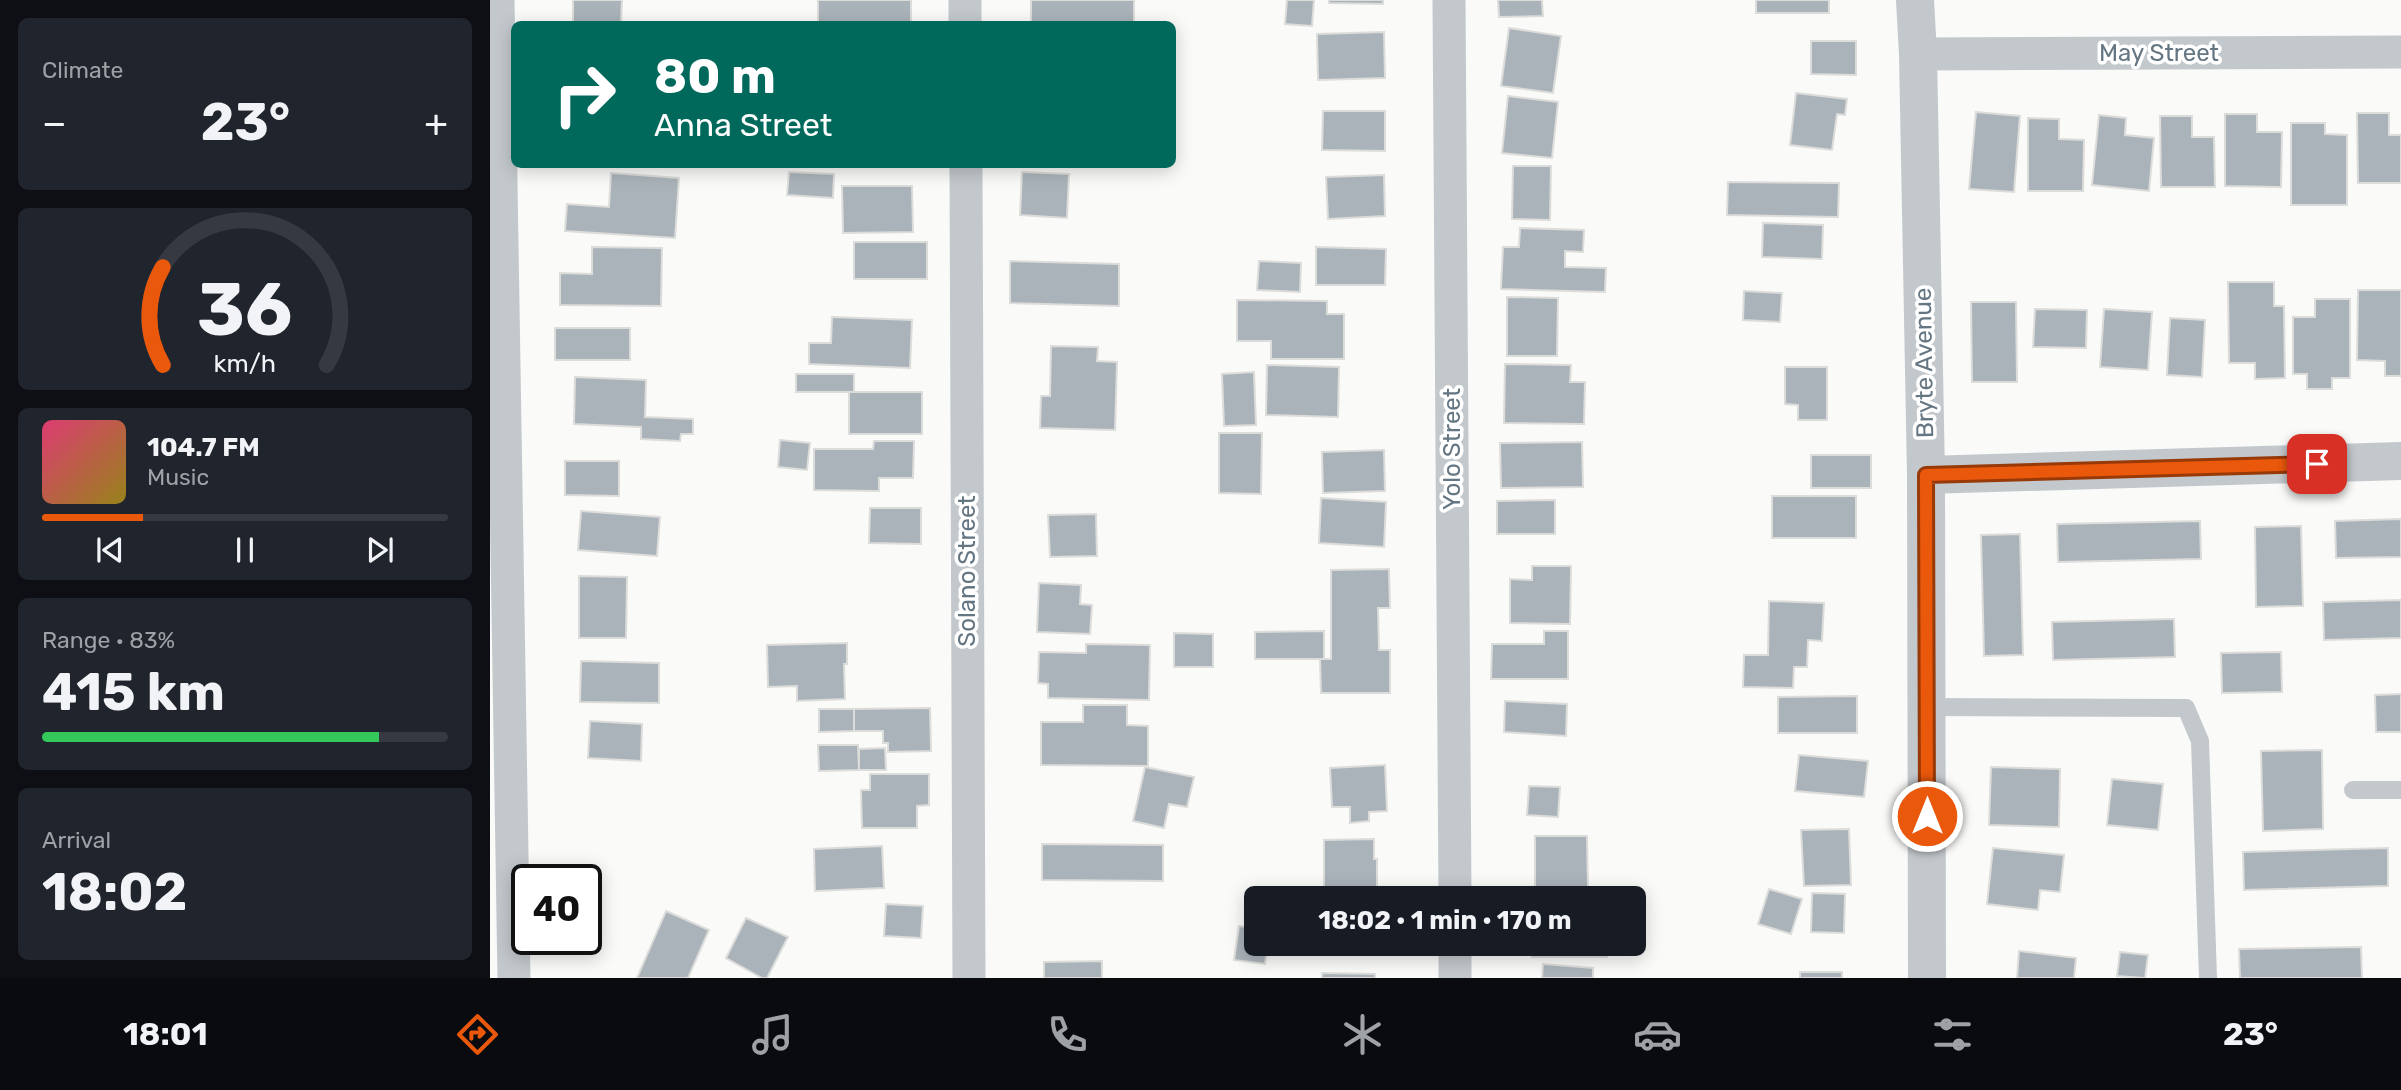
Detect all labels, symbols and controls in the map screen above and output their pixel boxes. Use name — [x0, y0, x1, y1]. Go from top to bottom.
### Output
street label: May Street — [2099, 39, 2219, 67]
text: 80 m — [654, 47, 776, 105]
icon: right — [539, 49, 630, 140]
text: Climate — [42, 56, 123, 84]
text: 23° — [201, 91, 290, 153]
text: − — [42, 100, 67, 146]
text: + — [424, 100, 448, 146]
text: Anna Street — [654, 106, 832, 144]
text: 36 — [197, 267, 293, 353]
street label: Bryte Avenue — [1909, 288, 1939, 438]
text: km/h — [214, 349, 276, 378]
street label: Yolo Street — [1438, 388, 1466, 510]
text: 104.7 FM — [147, 432, 260, 463]
pin — [2287, 434, 2347, 494]
icon: arrive — [2298, 445, 2336, 483]
text: Music — [147, 463, 209, 491]
street label: Solano Street — [953, 495, 981, 647]
icon: previous — [91, 531, 129, 569]
icon: pause — [226, 531, 264, 569]
icon: next — [361, 531, 399, 569]
text: Range · 83% — [42, 626, 175, 654]
text: 415 km — [42, 661, 225, 723]
position arrow — [1890, 779, 1964, 853]
text: Arrival — [42, 826, 111, 854]
text: 18:02 — [42, 861, 187, 923]
speed limit sign: 40 — [511, 864, 602, 955]
text: 18:02 · 1 min · 170 m — [1318, 905, 1572, 936]
icon: directions — [453, 1010, 502, 1059]
icon: music — [748, 1010, 797, 1059]
icon: phone — [1043, 1010, 1092, 1059]
icon: climate — [1338, 1010, 1387, 1059]
icon: car — [1633, 1010, 1682, 1059]
icon: filters — [1928, 1010, 1977, 1059]
text: 18:01 — [123, 1015, 208, 1053]
text: 23° — [2223, 1015, 2278, 1053]

